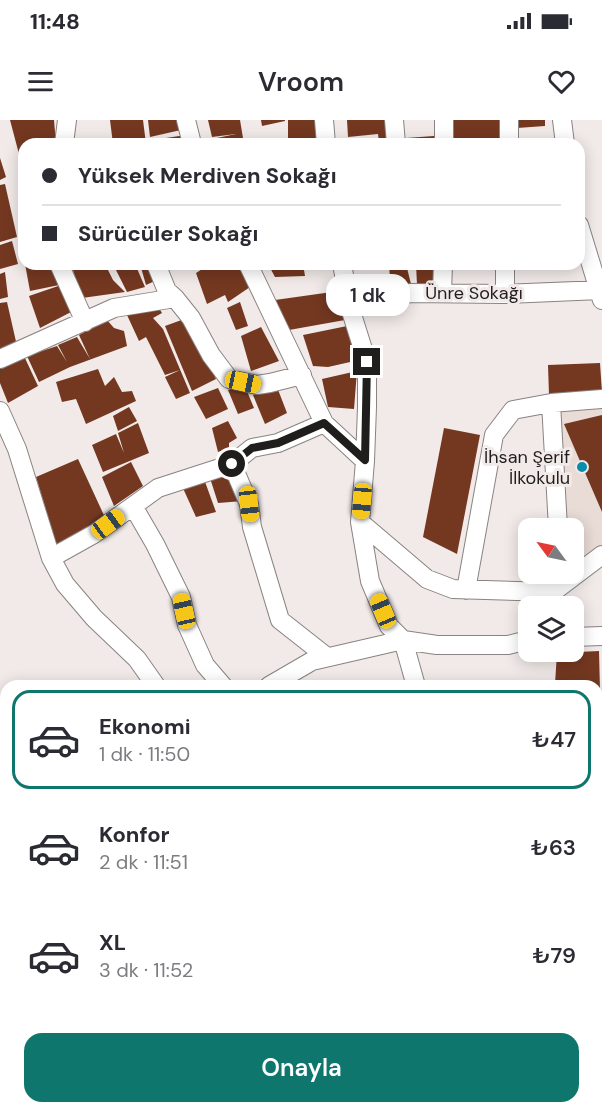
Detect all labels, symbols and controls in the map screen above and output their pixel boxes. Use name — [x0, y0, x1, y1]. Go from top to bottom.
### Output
text: 11:48 — [30, 7, 80, 36]
text: Vroom — [258, 64, 344, 99]
icon: menu — [24, 65, 57, 98]
icon: heart — [545, 65, 578, 98]
text: Yüksek Merdiven Sokağı — [78, 161, 337, 190]
text: Sürücüler Sokağı — [78, 219, 258, 248]
callout: 1 dk — [325, 275, 409, 317]
street label: Ünre Sokağı — [425, 281, 523, 305]
text: 1 dk — [350, 282, 386, 308]
route end — [353, 348, 380, 375]
car — [224, 369, 262, 395]
place label: İhsan Şerif İlkokulu — [484, 445, 570, 490]
route start — [218, 450, 245, 477]
marker: İhsan Şerif İlkokulu — [575, 460, 589, 474]
car — [351, 482, 373, 520]
car — [238, 485, 260, 523]
car — [88, 506, 128, 542]
north arrow — [518, 518, 584, 584]
map controls — [518, 518, 584, 662]
car — [171, 591, 197, 631]
car — [368, 591, 398, 631]
button: layers — [518, 596, 584, 662]
text: Ekonomi — [99, 712, 191, 741]
icon: car — [27, 713, 81, 767]
text: ₺47 — [532, 725, 576, 754]
text: 1 dk · 11:50 — [99, 741, 190, 767]
text: Konfor — [99, 820, 170, 849]
icon: car — [27, 821, 81, 875]
text: ₺63 — [531, 833, 576, 862]
text: 2 dk · 11:51 — [99, 849, 188, 875]
text: XL — [99, 928, 126, 957]
icon: car — [27, 929, 81, 983]
text: ₺79 — [533, 941, 576, 970]
text: 3 dk · 11:52 — [99, 957, 193, 983]
button: Onayla — [24, 1033, 579, 1102]

